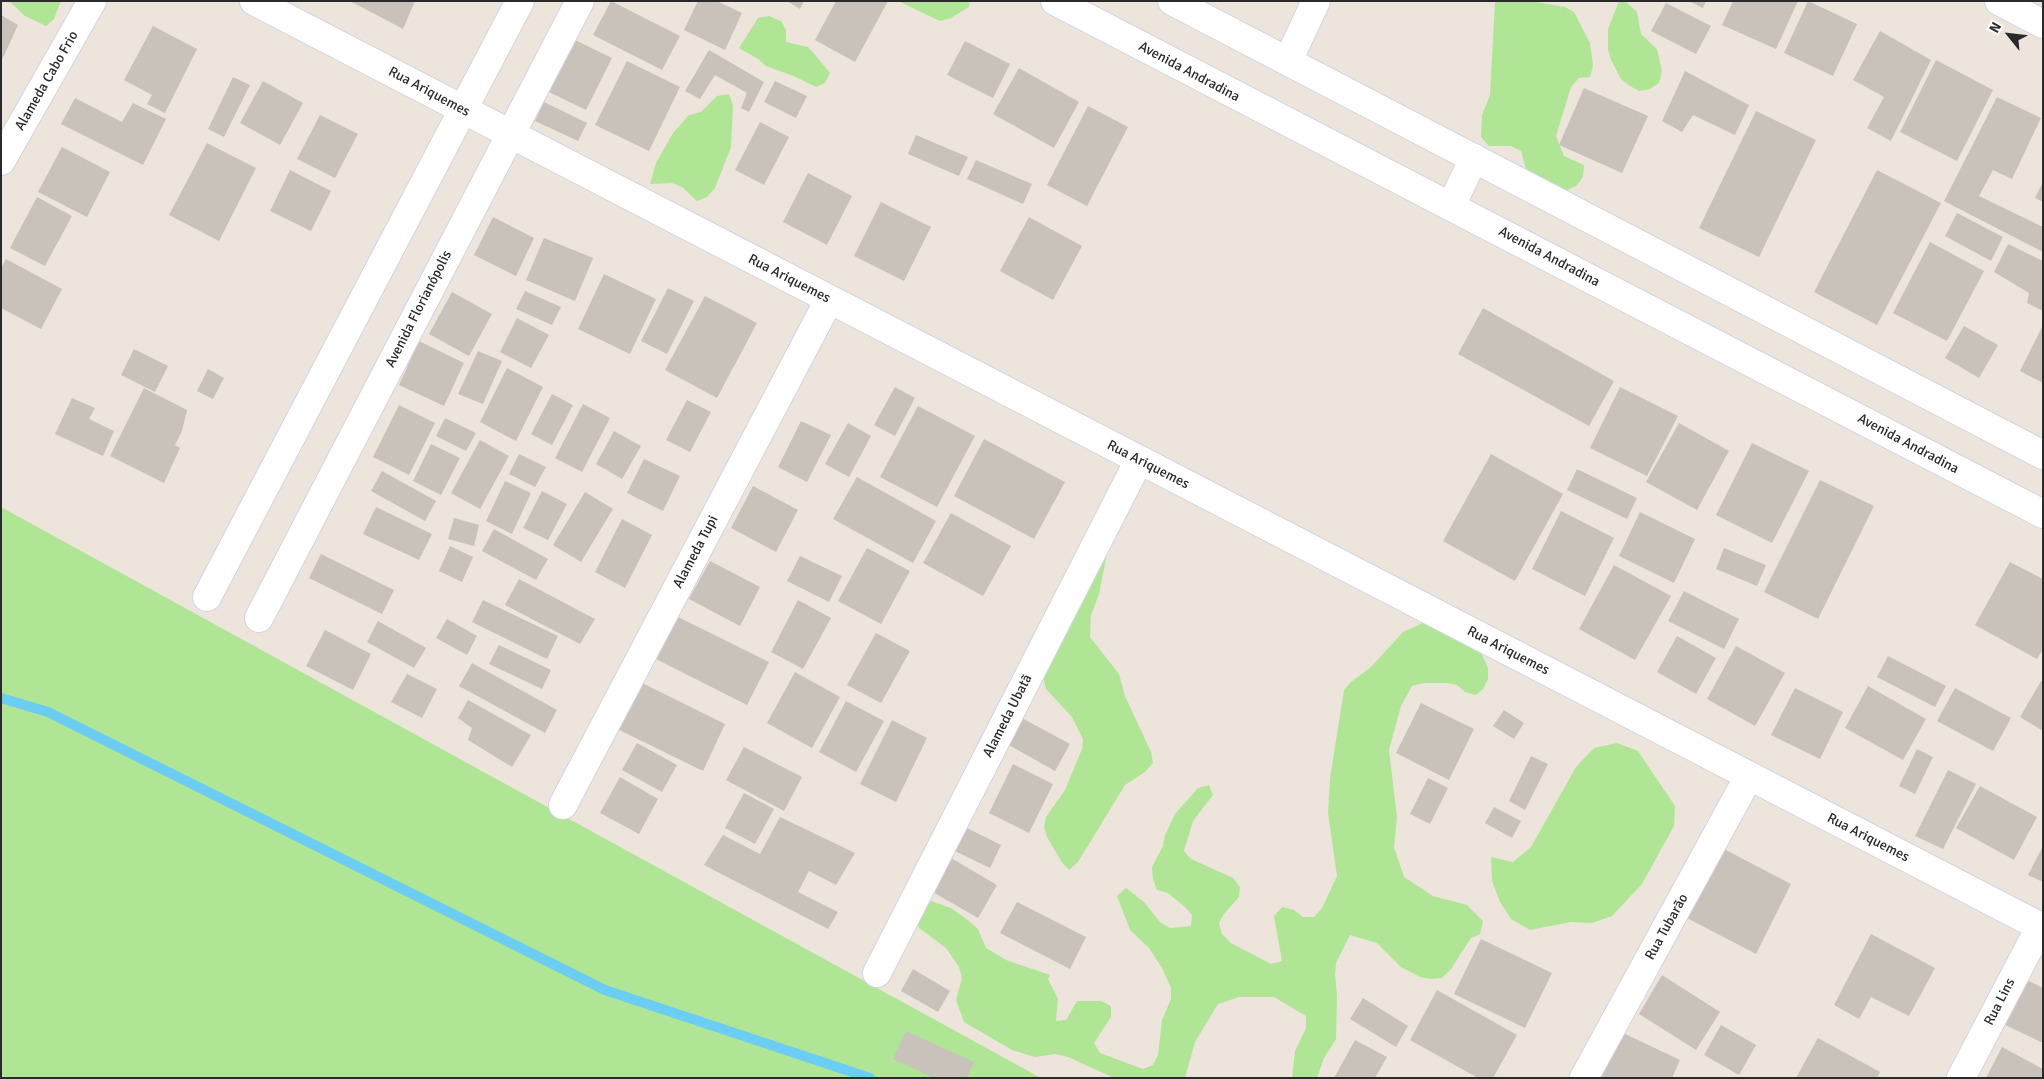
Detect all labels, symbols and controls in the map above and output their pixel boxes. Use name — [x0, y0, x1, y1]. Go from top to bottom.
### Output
north arrow — [1984, 10, 2034, 60]
text: N — [1986, 19, 2005, 36]
street label: Alameda Cabo Frio — [12, 28, 82, 134]
street label: Avenida Andradina — [1136, 38, 1242, 106]
street label: Rua Ariquemes — [385, 63, 473, 121]
street label: Avenida Andradina — [1496, 223, 1602, 291]
street label: Avenida Florianópolis — [382, 248, 456, 370]
street label: Rua Ariquemes — [745, 251, 833, 307]
street label: Avenida Andradina — [1855, 410, 1961, 478]
street label: Rua Ariquemes — [1104, 437, 1192, 493]
street label: Alameda Tupi — [670, 513, 722, 591]
street label: Rua Ariquemes — [1464, 623, 1552, 679]
street label: Alameda Ubatã — [980, 672, 1036, 760]
street label: Rua Ariquemes — [1824, 810, 1912, 866]
street label: Rua Tubarão — [1642, 891, 1692, 963]
street label: Rua Lins — [1981, 976, 2019, 1028]

